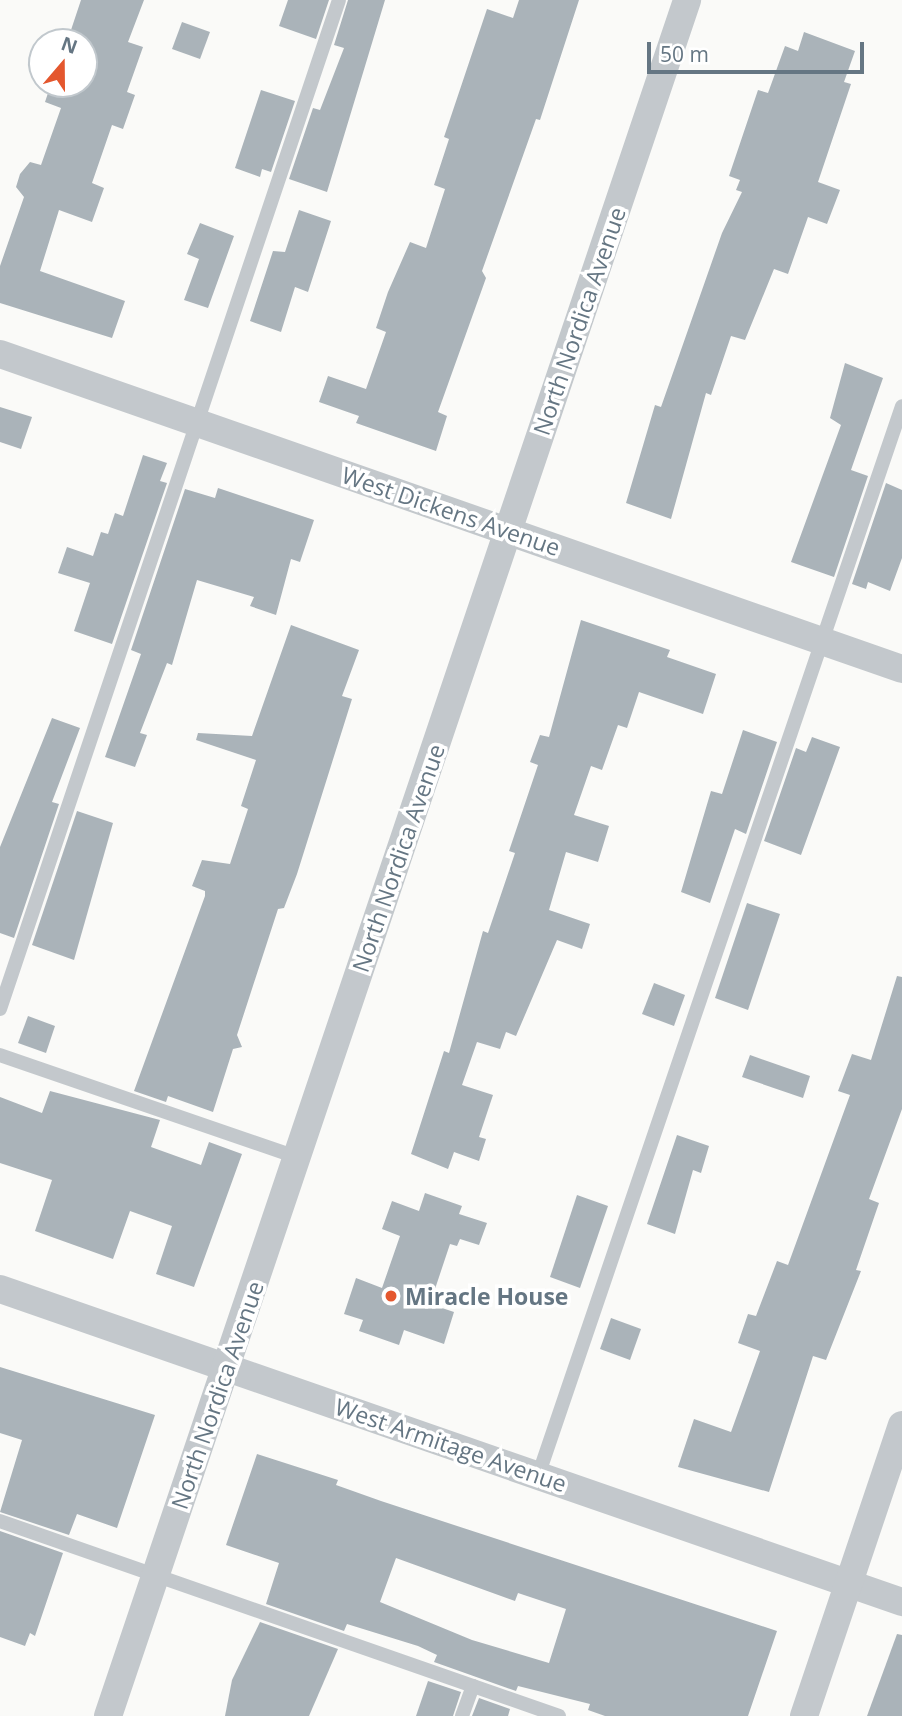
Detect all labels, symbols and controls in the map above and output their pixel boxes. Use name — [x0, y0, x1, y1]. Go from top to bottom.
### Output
north arrow — [28, 28, 98, 98]
scale bar — [650, 28, 867, 72]
text: N — [58, 30, 81, 60]
text: 50 m — [660, 40, 709, 68]
street label: North Nordica Avenue — [527, 203, 631, 439]
street label: West Dickens Avenue — [338, 461, 564, 561]
street label: North Nordica Avenue — [346, 740, 450, 976]
street label: North Nordica Avenue — [165, 1277, 269, 1513]
place label: Miracle House — [405, 1282, 568, 1310]
marker: Miracle House — [383, 1288, 399, 1304]
street label: West Armitage Avenue — [332, 1392, 570, 1498]

